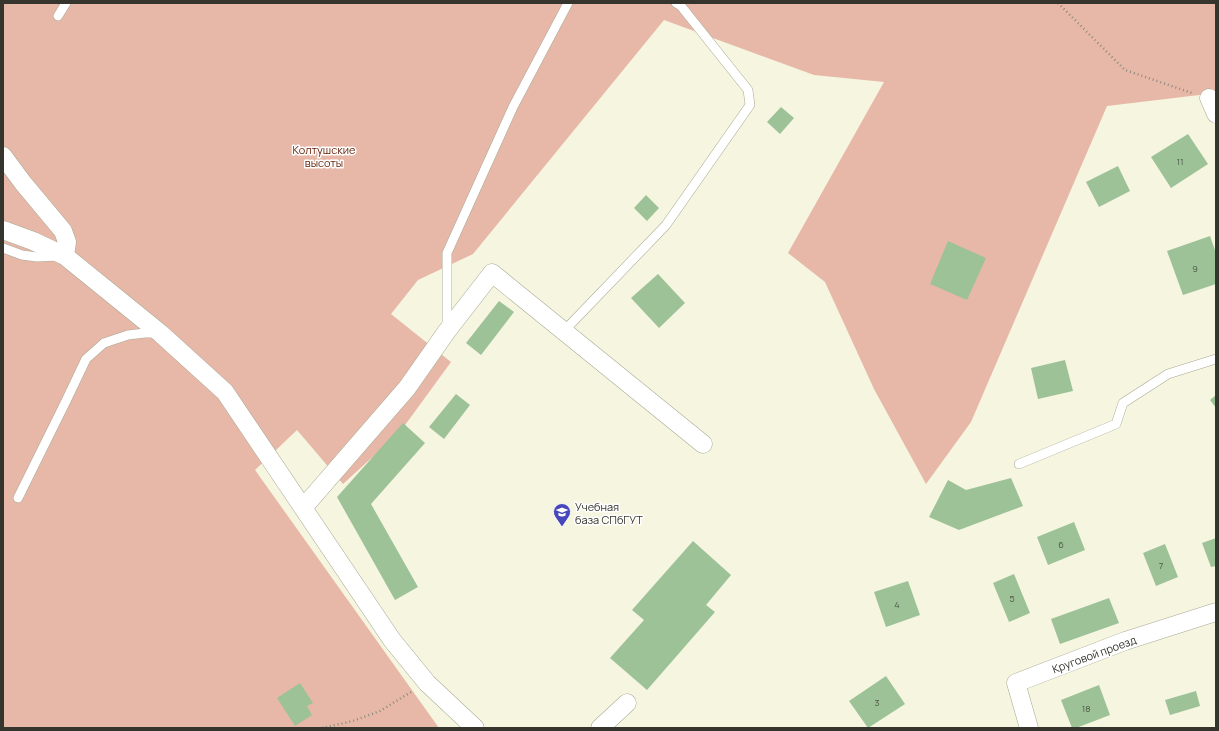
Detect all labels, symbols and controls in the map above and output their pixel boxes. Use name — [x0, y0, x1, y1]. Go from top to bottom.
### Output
park label: Колтушские высоты — [293, 142, 356, 170]
house number: 11 — [1176, 155, 1184, 168]
house number: 9 — [1192, 262, 1198, 275]
place label: Учебная база СПбГУТ — [575, 499, 643, 527]
school or university icon: Учебная база СПбГУТ — [552, 502, 572, 527]
house number: 6 — [1058, 538, 1064, 551]
house number: 7 — [1159, 559, 1164, 572]
house number: 5 — [1009, 592, 1015, 605]
house number: 4 — [894, 598, 900, 611]
street label: Круговой проезд — [1050, 632, 1139, 676]
house number: 3 — [875, 696, 880, 709]
house number: 18 — [1082, 702, 1090, 715]

